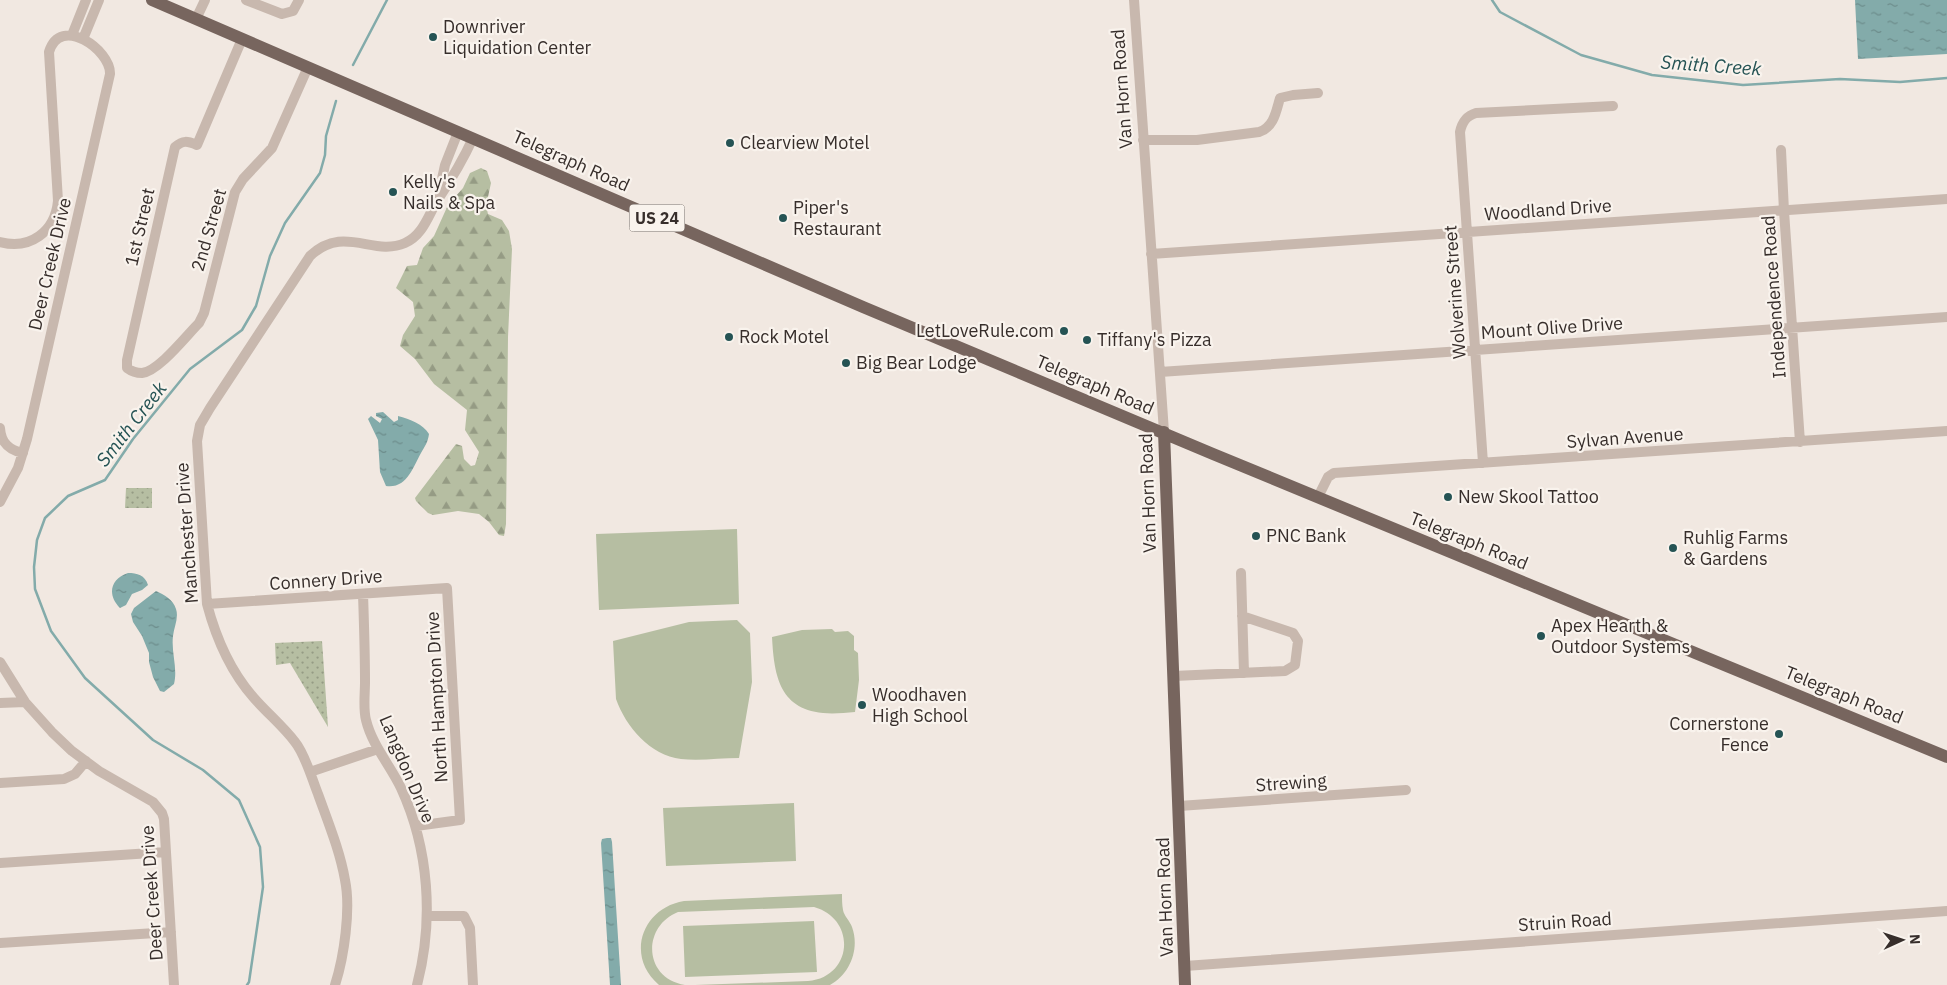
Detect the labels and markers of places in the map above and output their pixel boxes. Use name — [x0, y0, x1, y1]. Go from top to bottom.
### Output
place label: Downriver Liquidation Center — [443, 15, 592, 59]
marker: Downriver Liquidation Center — [427, 31, 439, 43]
place label: Clearview Motel — [740, 131, 869, 154]
marker: Clearview Motel — [724, 137, 736, 149]
place label: Kelly's Nails & Spa — [403, 170, 495, 214]
marker: Kelly's Nails & Spa — [387, 186, 399, 198]
place label: Piper's Restaurant — [793, 196, 882, 240]
marker: Piper's Restaurant — [777, 212, 789, 224]
place label: LetLoveRule.com — [916, 319, 1054, 342]
place label: Rock Motel — [739, 325, 829, 348]
marker: LetLoveRule.com — [1058, 325, 1070, 337]
place label: Tiffany's Pizza — [1097, 328, 1212, 351]
marker: Rock Motel — [723, 331, 735, 343]
marker: Tiffany's Pizza — [1081, 334, 1093, 346]
place label: Big Bear Lodge — [856, 351, 977, 374]
marker: Big Bear Lodge — [840, 357, 852, 369]
place label: New Skool Tattoo — [1458, 485, 1599, 508]
marker: New Skool Tattoo — [1442, 491, 1454, 503]
place label: PNC Bank — [1266, 524, 1347, 547]
place label: Ruhlig Farms & Gardens — [1683, 526, 1788, 570]
marker: PNC Bank — [1250, 530, 1262, 542]
marker: Ruhlig Farms & Gardens — [1667, 542, 1679, 554]
place label: Apex Hearth & Outdoor Systems — [1551, 614, 1690, 658]
marker: Apex Hearth & Outdoor Systems — [1535, 630, 1547, 642]
place label: Woodhaven High School — [872, 683, 968, 727]
marker: Woodhaven High School — [856, 699, 868, 711]
place label: Cornerstone Fence — [1669, 712, 1769, 756]
marker: Cornerstone Fence — [1773, 728, 1785, 740]

